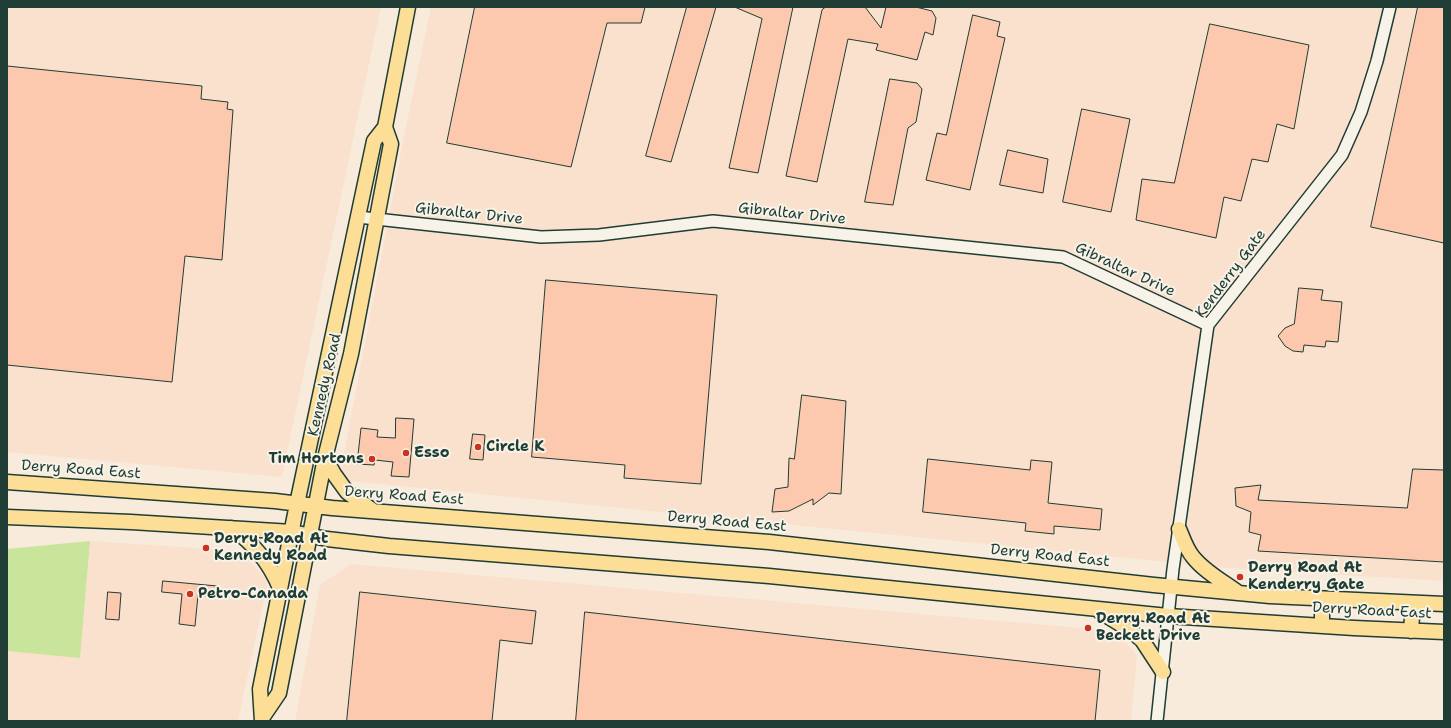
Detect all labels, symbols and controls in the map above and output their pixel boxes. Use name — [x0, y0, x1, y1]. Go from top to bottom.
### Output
street label: Gibraltar Drive — [414, 199, 524, 229]
street label: Gibraltar Drive — [737, 199, 847, 229]
street label: Kenderry Gate — [1192, 226, 1270, 322]
street label: Gibraltar Drive — [1072, 239, 1178, 301]
street label: Kennedy Road — [304, 332, 346, 438]
place label: Circle K — [486, 438, 544, 456]
marker: Circle K — [473, 442, 483, 452]
place label: Esso — [414, 444, 449, 462]
marker: Esso — [401, 448, 411, 458]
place label: Tim Hortons — [268, 450, 364, 468]
marker: Tim Hortons — [367, 454, 377, 464]
street label: Derry Road East — [21, 457, 141, 483]
street label: Derry Road East — [344, 483, 464, 509]
street label: Derry Road East — [667, 508, 787, 536]
place label: Derry Road At Kennedy Road — [214, 530, 328, 565]
street label: Derry Road East — [989, 541, 1111, 571]
marker: Derry Road At Kennedy Road — [201, 543, 211, 553]
place label: Derry Road At Kenderry Gate — [1248, 559, 1364, 594]
marker: Derry Road At Kenderry Gate — [1235, 572, 1245, 582]
place label: Petro-Canada — [198, 585, 308, 603]
marker: Petro-Canada — [185, 589, 195, 599]
street label: Derry Road East — [1312, 599, 1432, 623]
place label: Derry Road At Beckett Drive — [1096, 610, 1210, 645]
marker: Derry Road At Beckett Drive — [1083, 623, 1093, 633]

